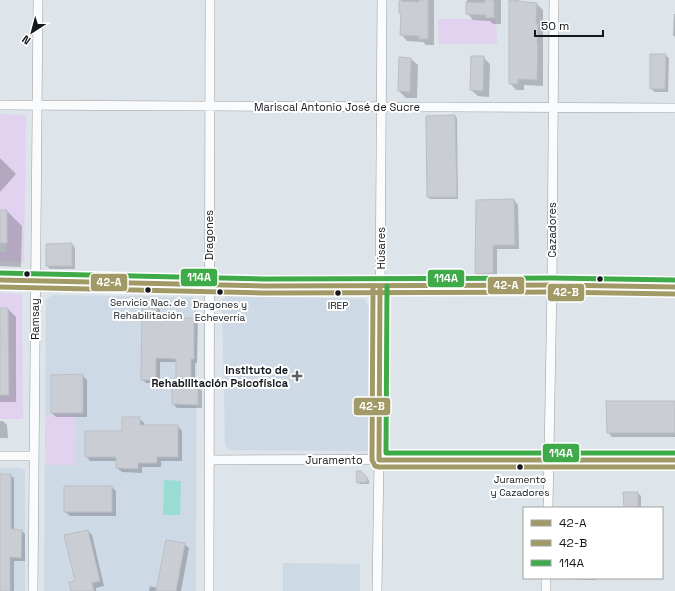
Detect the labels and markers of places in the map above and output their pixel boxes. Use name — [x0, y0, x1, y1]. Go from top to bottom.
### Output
unlabelled marker — [22, 269, 32, 279]
unlabelled marker — [595, 274, 605, 284]
marker: Servicio Nac. de Rehabilitación — [143, 285, 153, 295]
marker: Dragones y Echeverría — [215, 287, 225, 297]
marker: IREP — [333, 288, 343, 298]
place label: Servicio Nac. de Rehabilitación — [110, 296, 186, 322]
place label: Dragones y Echeverría — [193, 298, 247, 324]
place label: IREP — [328, 299, 348, 312]
place label: Instituto de Rehabilitación Psicofísica — [151, 363, 289, 390]
marker: Instituto de Rehabilitación Psicofísica — [291, 370, 303, 382]
marker: Juramento y Cazadores — [515, 462, 525, 472]
place label: Juramento y Cazadores — [490, 473, 550, 499]

